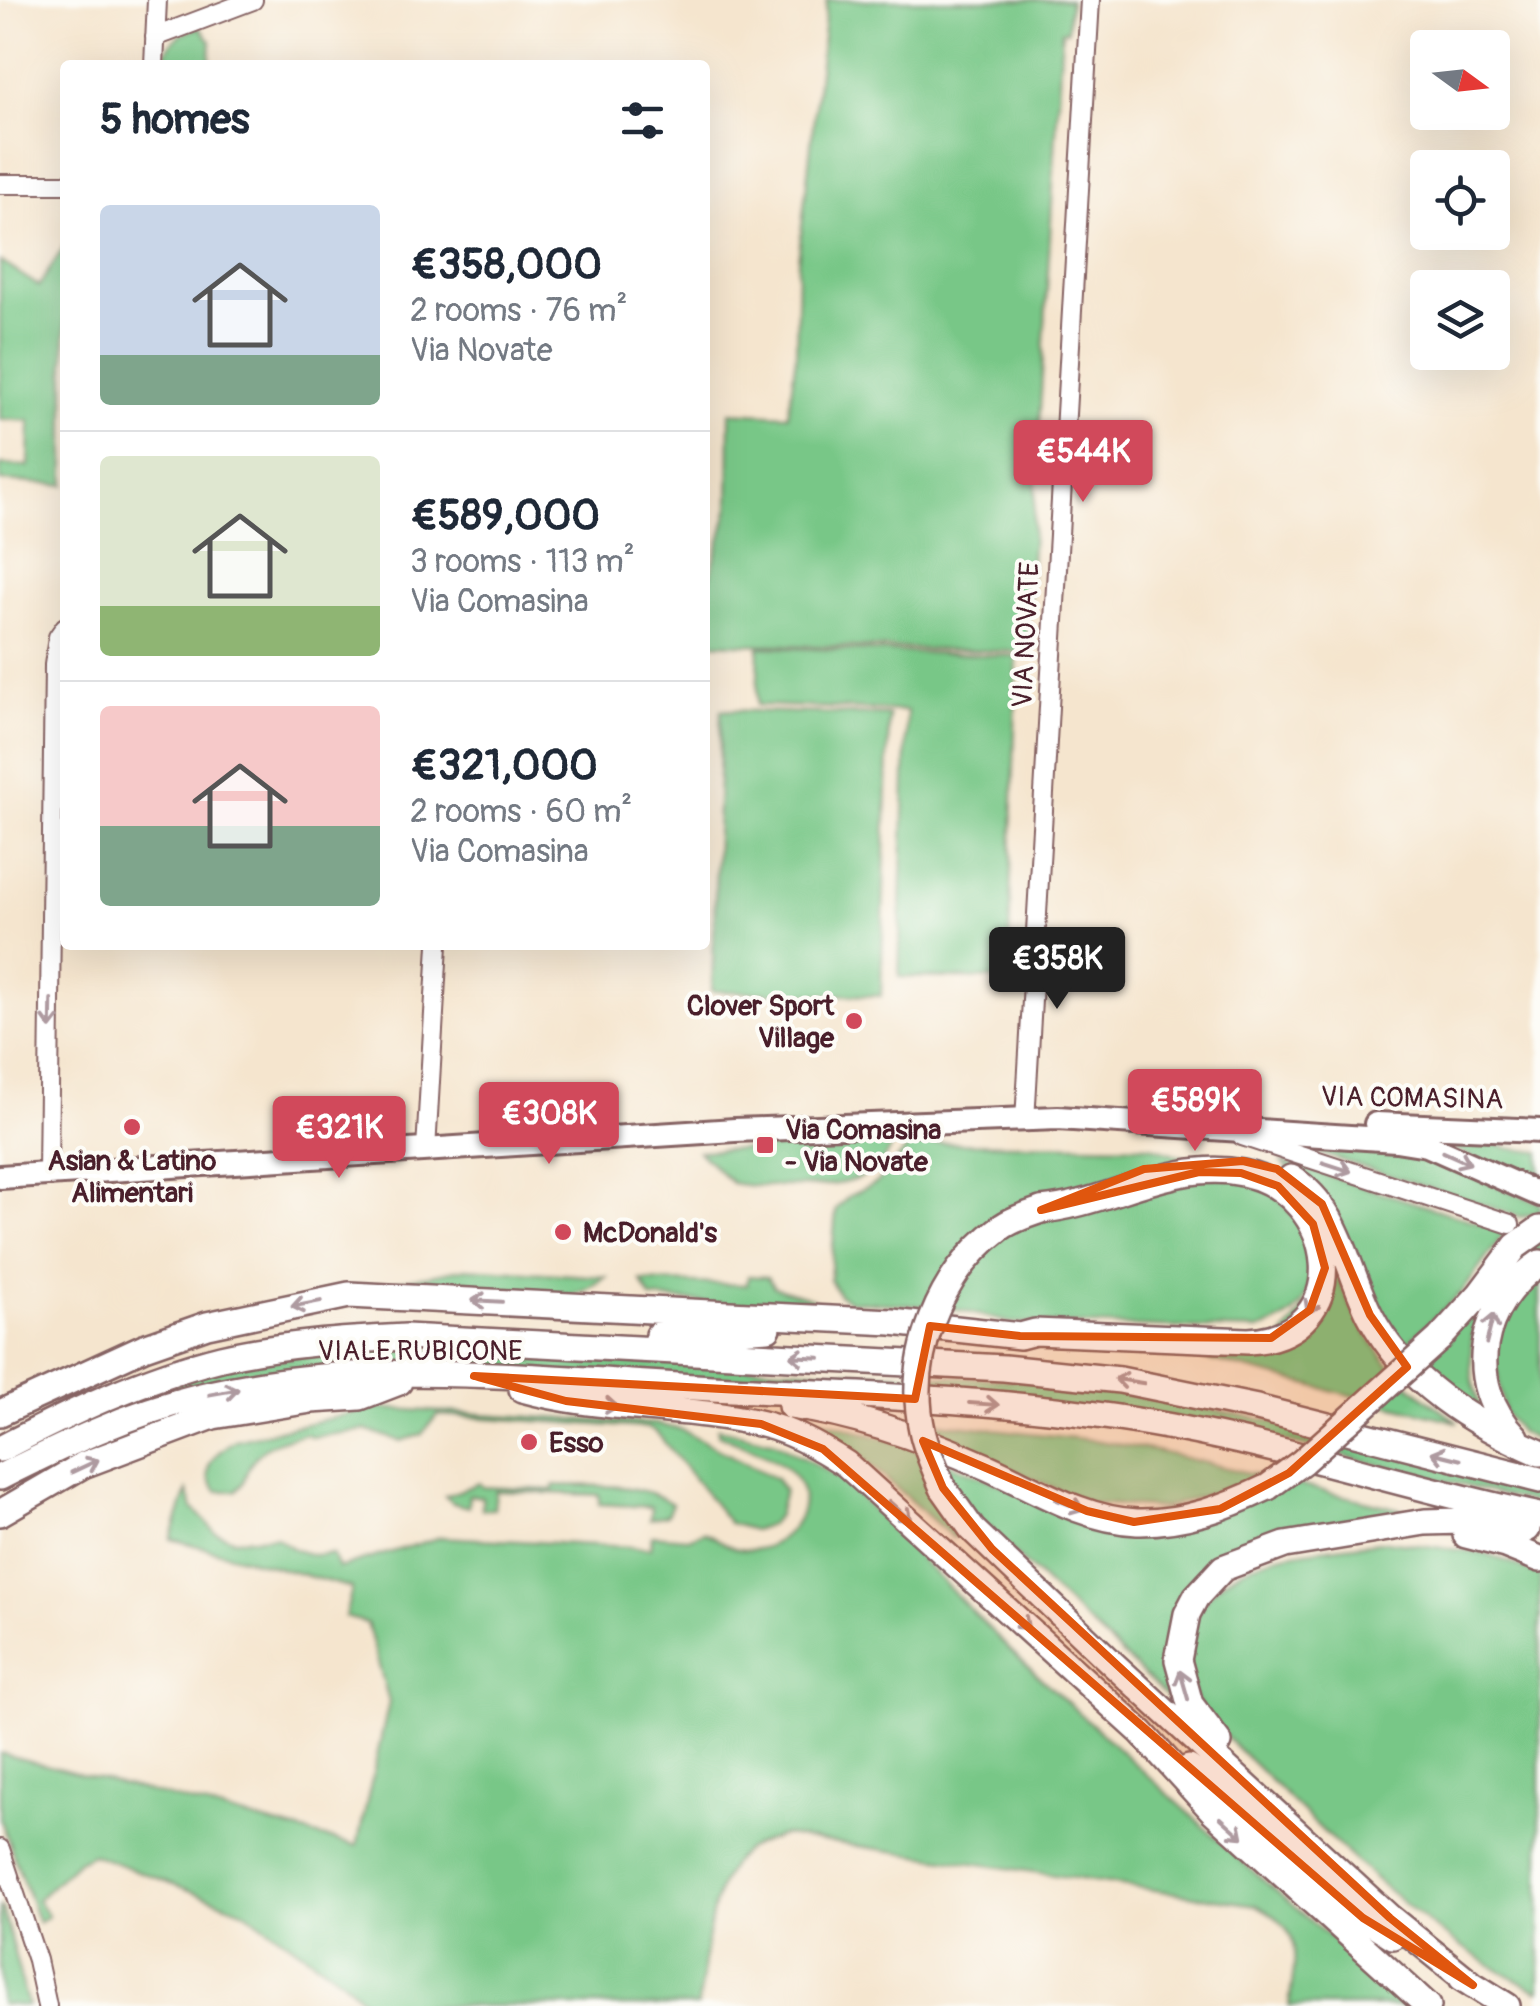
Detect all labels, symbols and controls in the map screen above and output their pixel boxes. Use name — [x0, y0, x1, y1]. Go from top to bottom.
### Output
north arrow — [1410, 30, 1510, 130]
map controls — [1410, 30, 1510, 370]
icon: filters — [615, 93, 670, 148]
text: 5 homes — [100, 94, 250, 146]
button: locate — [1410, 150, 1510, 250]
text: €358,000 — [410, 239, 602, 291]
icon: home — [180, 245, 300, 365]
button: layers — [1410, 270, 1510, 370]
text: 2 rooms · 76 m² — [410, 291, 627, 331]
text: Via Novate — [410, 331, 553, 371]
pin: €544K — [1013, 420, 1153, 505]
text: €544K — [1036, 432, 1130, 472]
text: €589,000 — [410, 490, 600, 542]
icon: home — [180, 496, 300, 616]
text: 3 rooms · 113 m² — [410, 542, 635, 582]
street label: VIA NOVATE — [1005, 561, 1048, 709]
text: Via Comasina — [410, 582, 589, 622]
text: €321,000 — [410, 740, 598, 792]
icon: home — [180, 746, 300, 866]
text: 2 rooms · 60 m² — [410, 792, 632, 832]
text: Via Comasina — [410, 832, 589, 872]
pin: €358K — [987, 927, 1127, 1012]
text: €358K — [1011, 939, 1103, 979]
place label: Clover Sport Village — [687, 989, 835, 1056]
one-way arrow — [42, 996, 60, 1029]
marker: Clover Sport Village — [843, 1010, 865, 1032]
pin: €589K — [1125, 1069, 1265, 1154]
street label: VIA COMASINA — [1320, 1079, 1504, 1118]
text: €589K — [1150, 1081, 1240, 1121]
pin: €308K — [479, 1082, 619, 1167]
text: €308K — [501, 1094, 597, 1134]
pin: €321K — [269, 1096, 409, 1181]
text: €321K — [295, 1108, 383, 1148]
place label: Via Comasina - Via Novate — [785, 1113, 941, 1180]
marker: Asian & Latino Alimentari — [121, 1116, 143, 1138]
marker: Via Comasina - Via Novate — [754, 1134, 776, 1156]
place label: Asian & Latino Alimentari — [48, 1144, 216, 1211]
one-way arrow — [1441, 1150, 1472, 1168]
one-way arrow — [1321, 1160, 1353, 1178]
place label: McDonald's — [583, 1216, 717, 1251]
marker: McDonald's — [552, 1221, 574, 1243]
one-way arrow — [1304, 1285, 1323, 1314]
one-way arrow — [471, 1291, 503, 1310]
one-way arrow — [291, 1295, 323, 1314]
one-way arrow — [1482, 1314, 1500, 1346]
street label: VIALE RUBICONE — [317, 1334, 523, 1369]
one-way arrow — [790, 1347, 822, 1366]
one-way arrow — [1114, 1372, 1146, 1390]
one-way arrow — [207, 1382, 240, 1401]
one-way arrow — [586, 1395, 618, 1414]
one-way arrow — [968, 1395, 1000, 1414]
place label: Esso — [549, 1426, 604, 1461]
marker: Esso — [518, 1431, 540, 1453]
one-way arrow — [1430, 1446, 1462, 1464]
one-way arrow — [69, 1455, 99, 1474]
one-way arrow — [1054, 1497, 1085, 1515]
one-way arrow — [887, 1499, 912, 1522]
one-way arrow — [1005, 1607, 1030, 1630]
one-way arrow — [1174, 1670, 1193, 1701]
one-way arrow — [1219, 1817, 1244, 1840]

